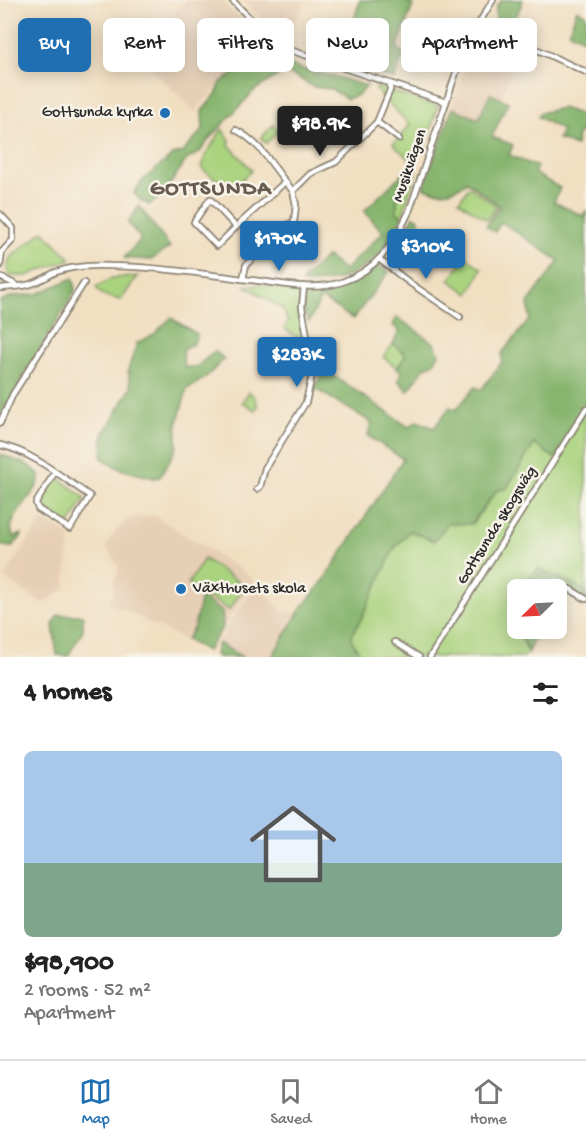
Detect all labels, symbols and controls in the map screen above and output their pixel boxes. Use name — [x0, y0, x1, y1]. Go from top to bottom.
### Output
chip: Buy — [18, 18, 91, 72]
chip: Rent — [103, 18, 185, 72]
chip: Filters — [197, 18, 294, 72]
chip: New — [306, 18, 389, 72]
chip: Apartment — [401, 18, 537, 72]
place label: Gottsunda kyrka — [42, 104, 154, 123]
marker: Gottsunda kyrka — [158, 106, 172, 120]
pin: $98.9K — [271, 106, 369, 157]
text: $98.9K — [291, 114, 349, 137]
street label: Musikvägen — [390, 127, 432, 205]
district label: GOTTSUNDA — [150, 177, 273, 203]
pin: $170K — [237, 221, 321, 272]
text: $170K — [254, 229, 304, 252]
pin: $310K — [384, 229, 468, 280]
text: $310K — [401, 237, 451, 260]
pin: $283K — [255, 337, 339, 388]
text: $283K — [271, 345, 323, 368]
street label: Gottsunda skogsväg — [454, 463, 542, 589]
north arrow — [507, 579, 567, 639]
map controls — [507, 579, 567, 639]
place label: Växthusets skola — [192, 580, 307, 599]
marker: Växthusets skola — [174, 582, 188, 596]
icon: filters — [529, 677, 562, 710]
text: 4 homes — [24, 678, 111, 709]
icon: home — [239, 790, 347, 898]
text: $98,900 — [24, 949, 114, 980]
text: 2 rooms · 52 m² — [24, 980, 151, 1003]
text: Apartment — [24, 1003, 114, 1026]
tab: Map — [79, 1075, 112, 1130]
tab: Saved — [270, 1075, 311, 1130]
tab: Home — [470, 1075, 507, 1130]

